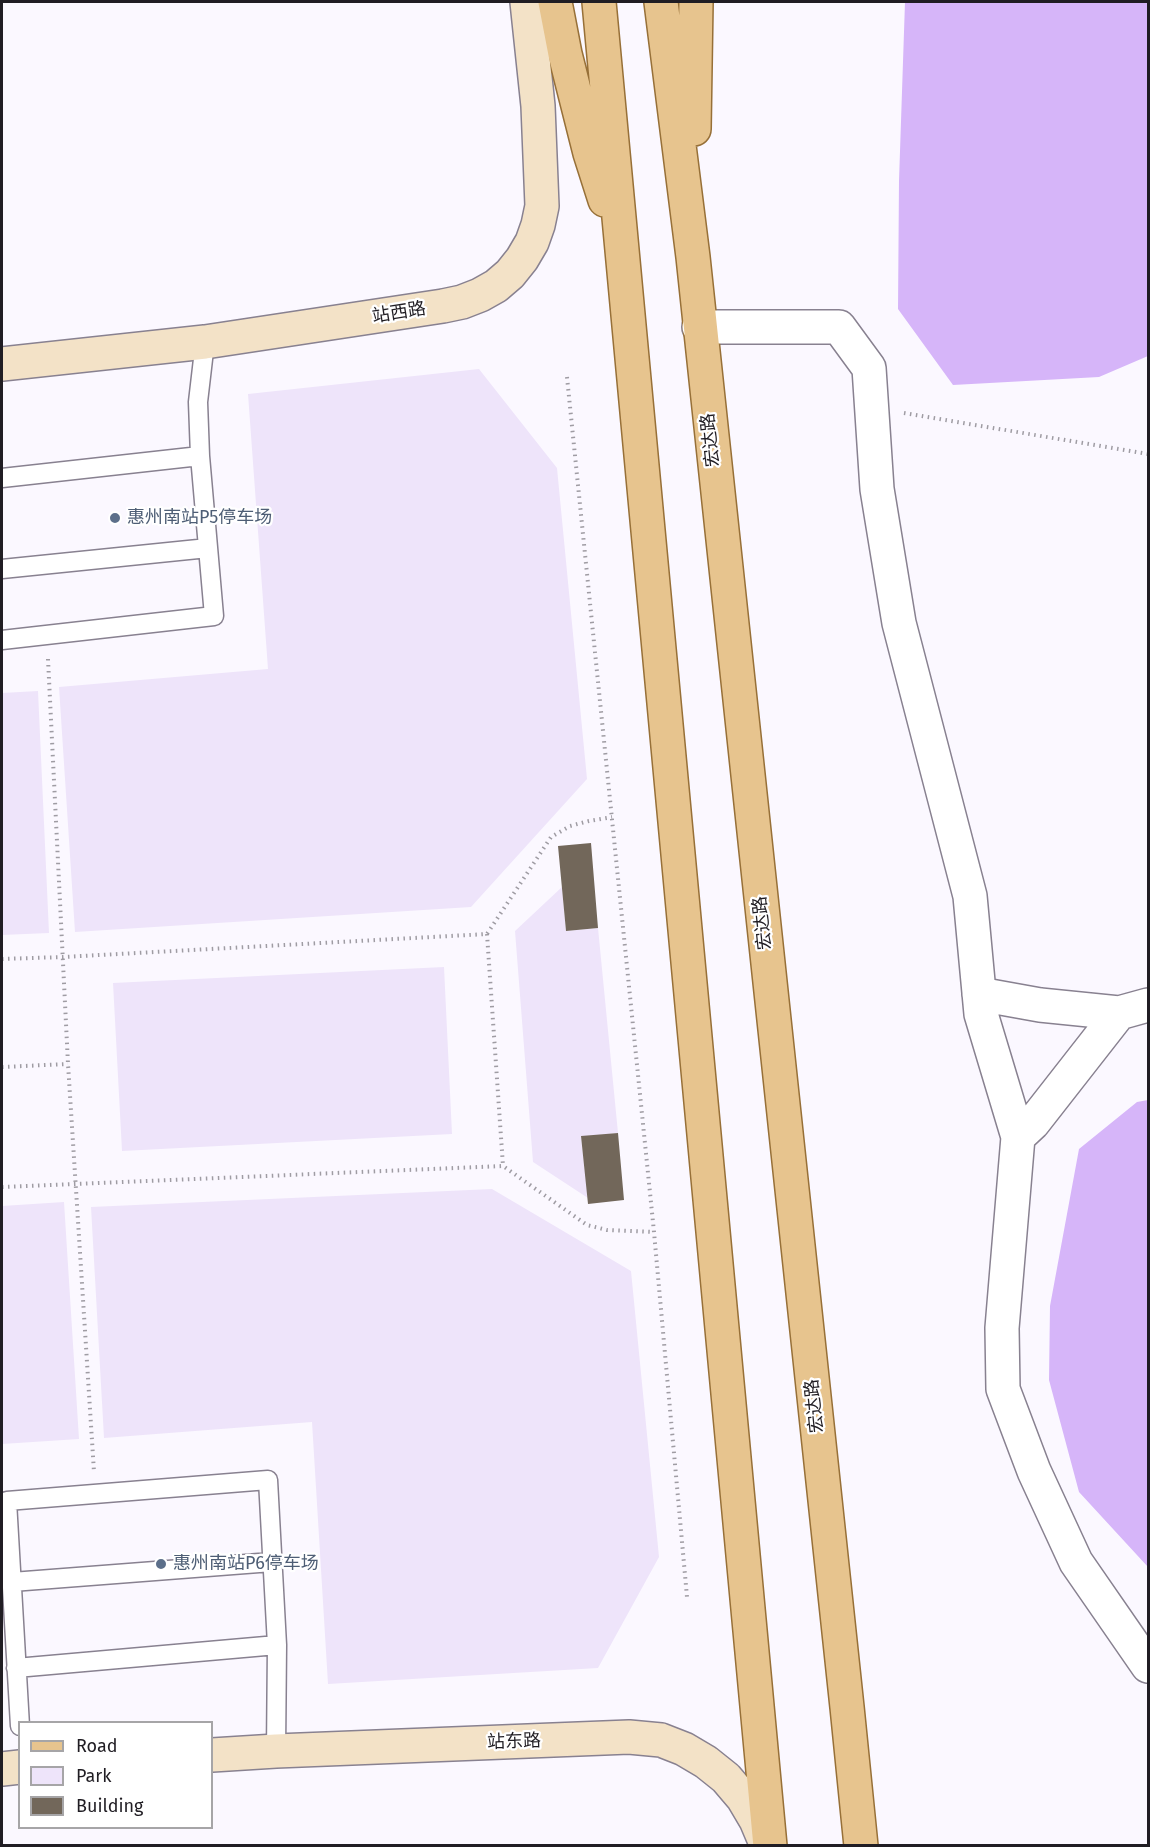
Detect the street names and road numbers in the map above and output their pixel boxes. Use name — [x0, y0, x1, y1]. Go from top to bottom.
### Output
street label: 站西路 — [371, 298, 427, 328]
street label: 宏达路 — [697, 412, 725, 468]
street label: 宏达路 — [749, 895, 777, 951]
street label: 宏达路 — [801, 1378, 829, 1434]
street label: 站东路 — [487, 1730, 541, 1754]

